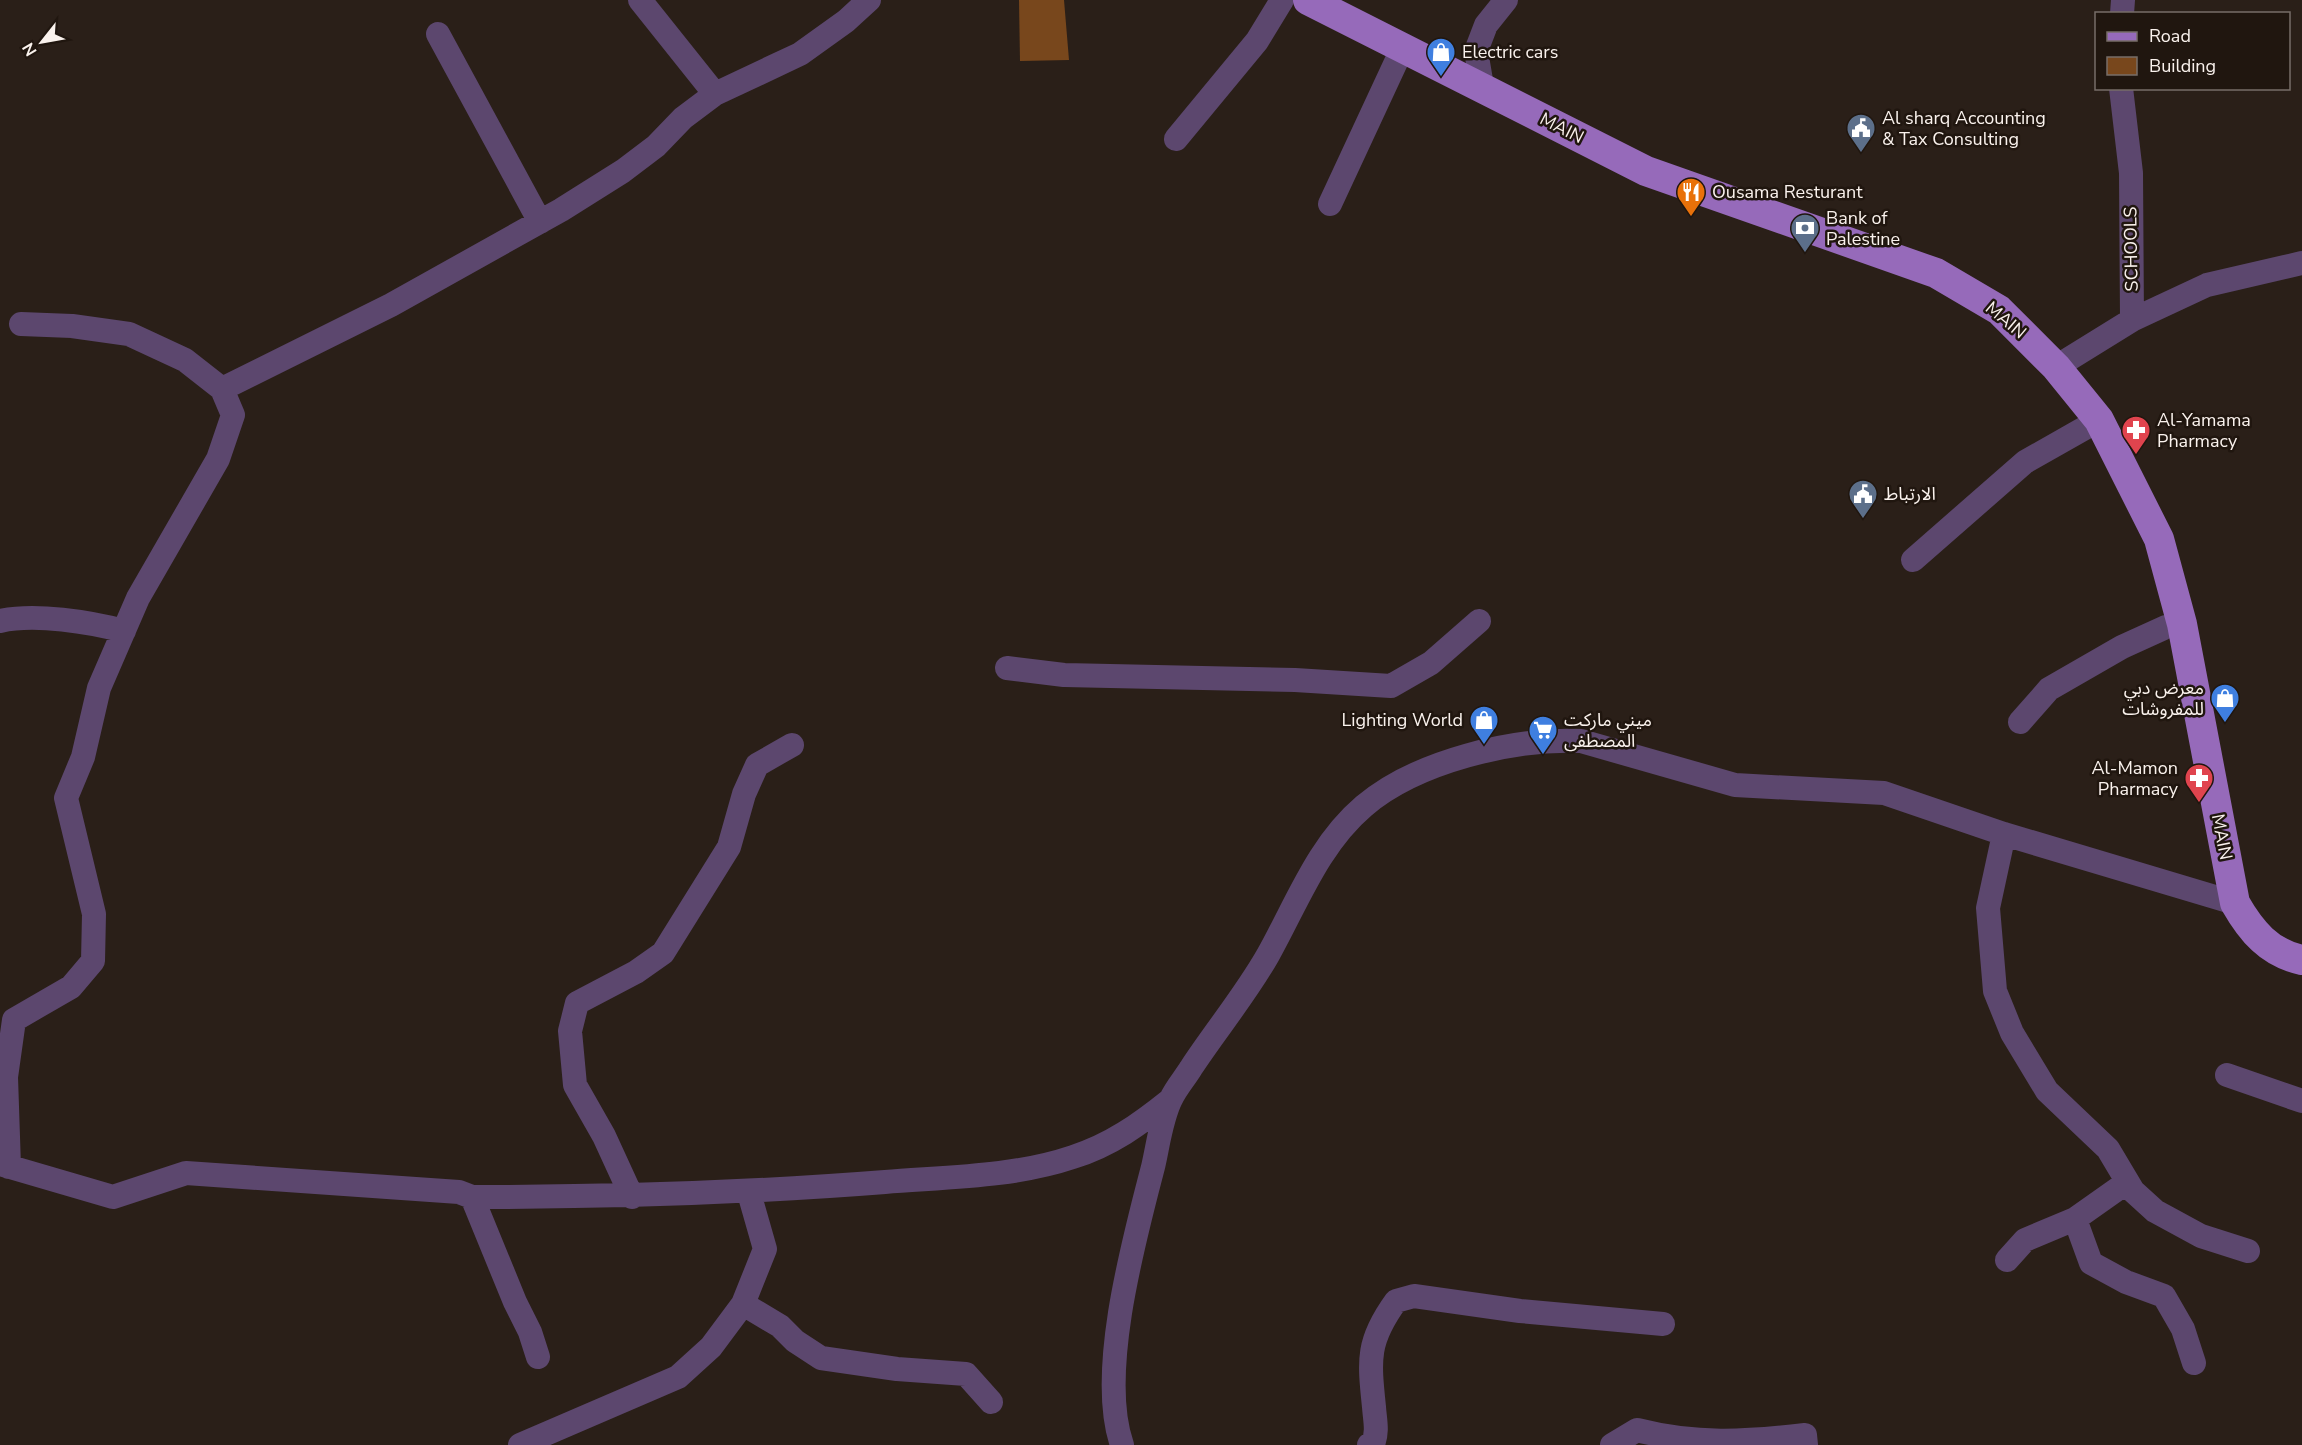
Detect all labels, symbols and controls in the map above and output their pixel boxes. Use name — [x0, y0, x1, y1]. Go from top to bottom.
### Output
north arrow — [12, 12, 72, 72]
legend — [2095, 12, 2290, 90]
text: Road — [2149, 24, 2191, 48]
shop icon: Electric cars — [1425, 36, 1457, 78]
text: N — [17, 38, 43, 60]
place label: Electric cars — [1462, 40, 1558, 64]
text: Building — [2149, 54, 2216, 78]
place label: Al sharq Accounting & Tax Consulting — [1882, 106, 2046, 151]
street label: MAIN — [1536, 107, 1588, 149]
public building icon: Al sharq Accounting & Tax Consulting — [1845, 112, 1877, 154]
restaurant icon: Ousama Resturant — [1675, 176, 1707, 218]
place label: Ousama Resturant — [1712, 180, 1863, 204]
place label: Bank of Palestine — [1826, 206, 1900, 251]
street label: SCHOOLS — [2118, 206, 2144, 292]
bank icon: Bank of Palestine — [1789, 212, 1821, 254]
street label: MAIN — [1980, 296, 2032, 344]
place label: Al-Yamama Pharmacy — [2157, 408, 2251, 453]
pharmacy icon: Al-Yamama Pharmacy — [2120, 414, 2152, 456]
public building icon: الارتباط — [1847, 478, 1879, 520]
place label: الارتباط — [1884, 482, 1936, 506]
place label: معرض دبي للمفروشات — [2122, 676, 2204, 721]
shop icon: معرض دبي للمفروشات — [2209, 682, 2241, 724]
shop icon: Lighting World — [1468, 704, 1500, 746]
place label: Lighting World — [1341, 708, 1463, 732]
place label: ميني ماركت المصطفى — [1564, 708, 1652, 753]
supermarket icon: ميني ماركت المصطفى — [1527, 714, 1559, 756]
place label: Al-Mamon Pharmacy — [2091, 756, 2179, 801]
pharmacy icon: Al-Mamon Pharmacy — [2183, 762, 2215, 804]
street label: MAIN — [2206, 812, 2238, 862]

